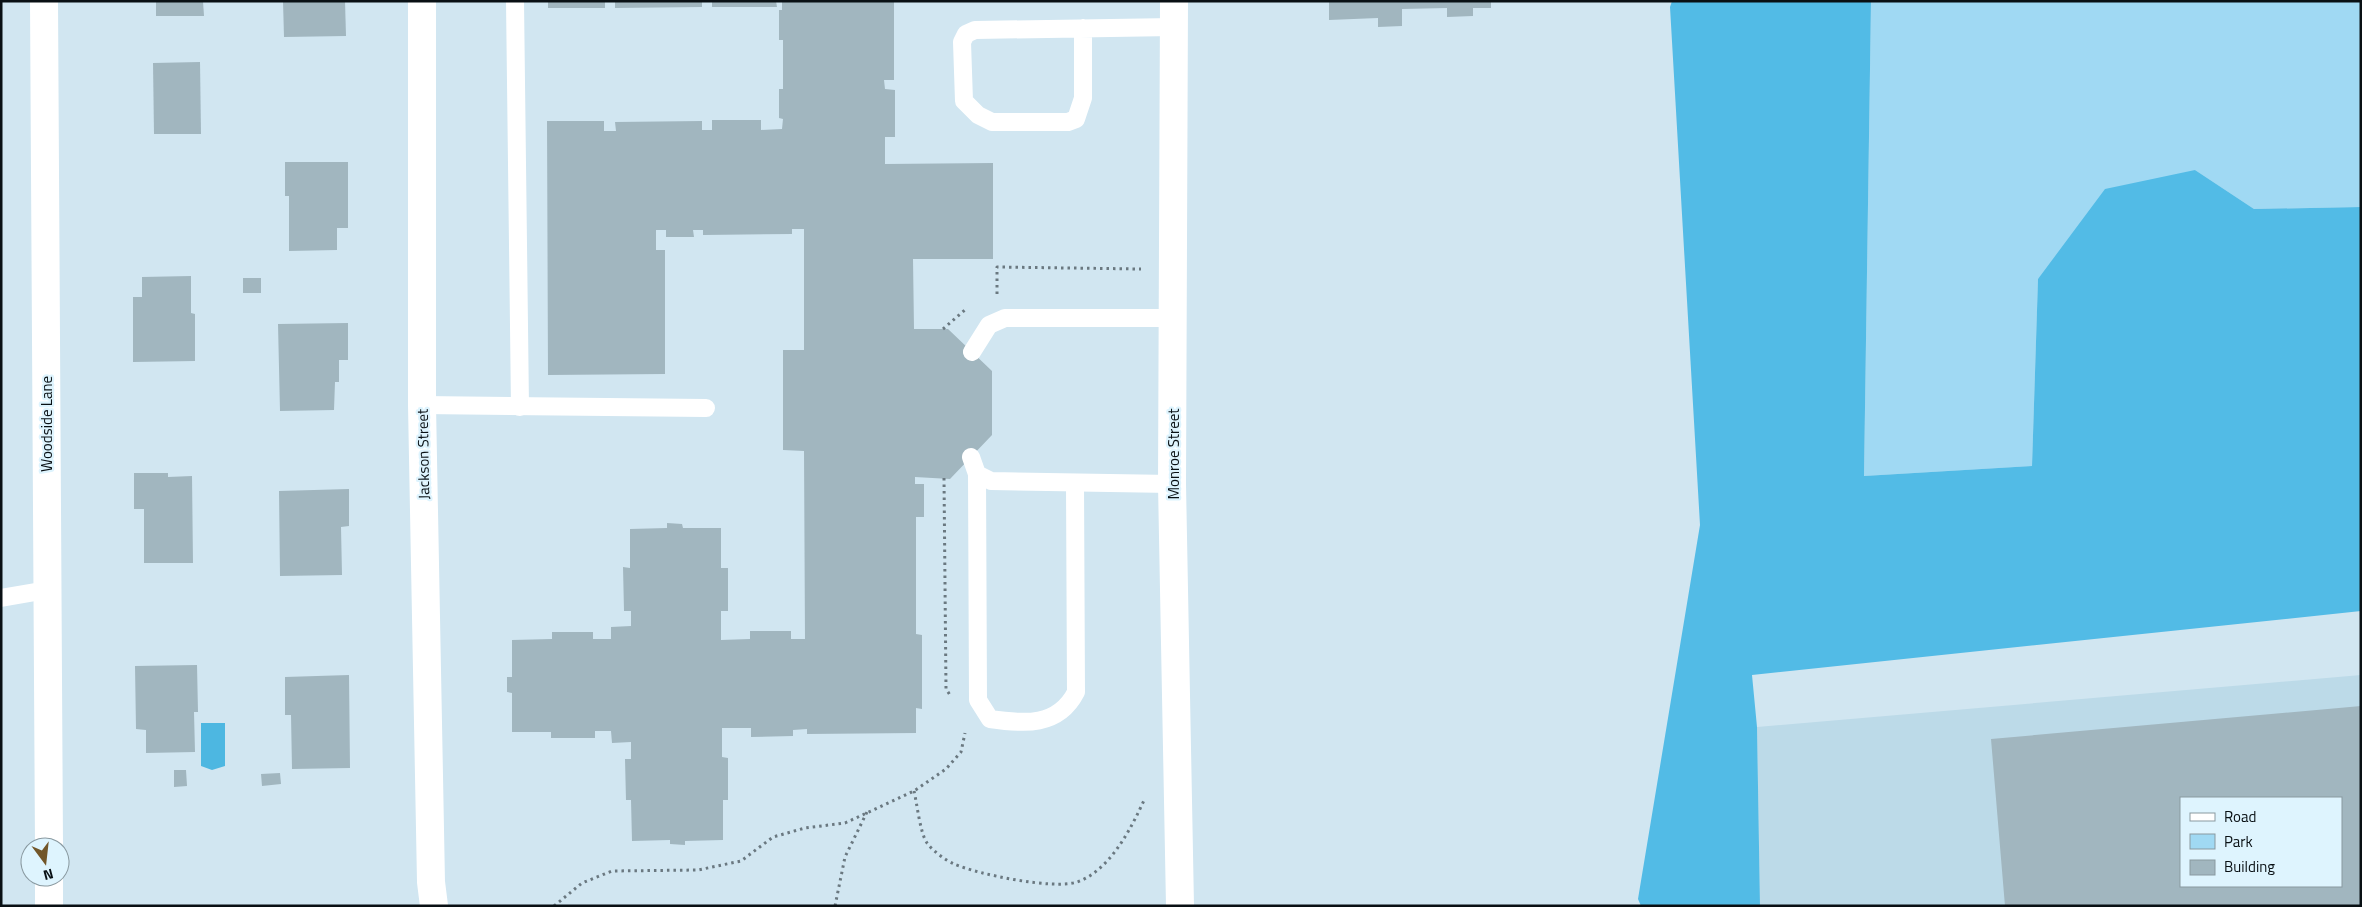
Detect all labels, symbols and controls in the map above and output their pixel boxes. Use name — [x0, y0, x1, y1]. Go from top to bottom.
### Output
street label: Woodside Lane — [35, 376, 58, 472]
street label: Jackson Street — [411, 408, 435, 499]
street label: Monroe Street — [1162, 408, 1185, 500]
legend — [2180, 797, 2342, 887]
text: Road — [2224, 805, 2256, 828]
text: Park — [2224, 830, 2253, 853]
north arrow — [20, 837, 70, 887]
text: Building — [2224, 855, 2275, 878]
text: N — [41, 864, 56, 886]

